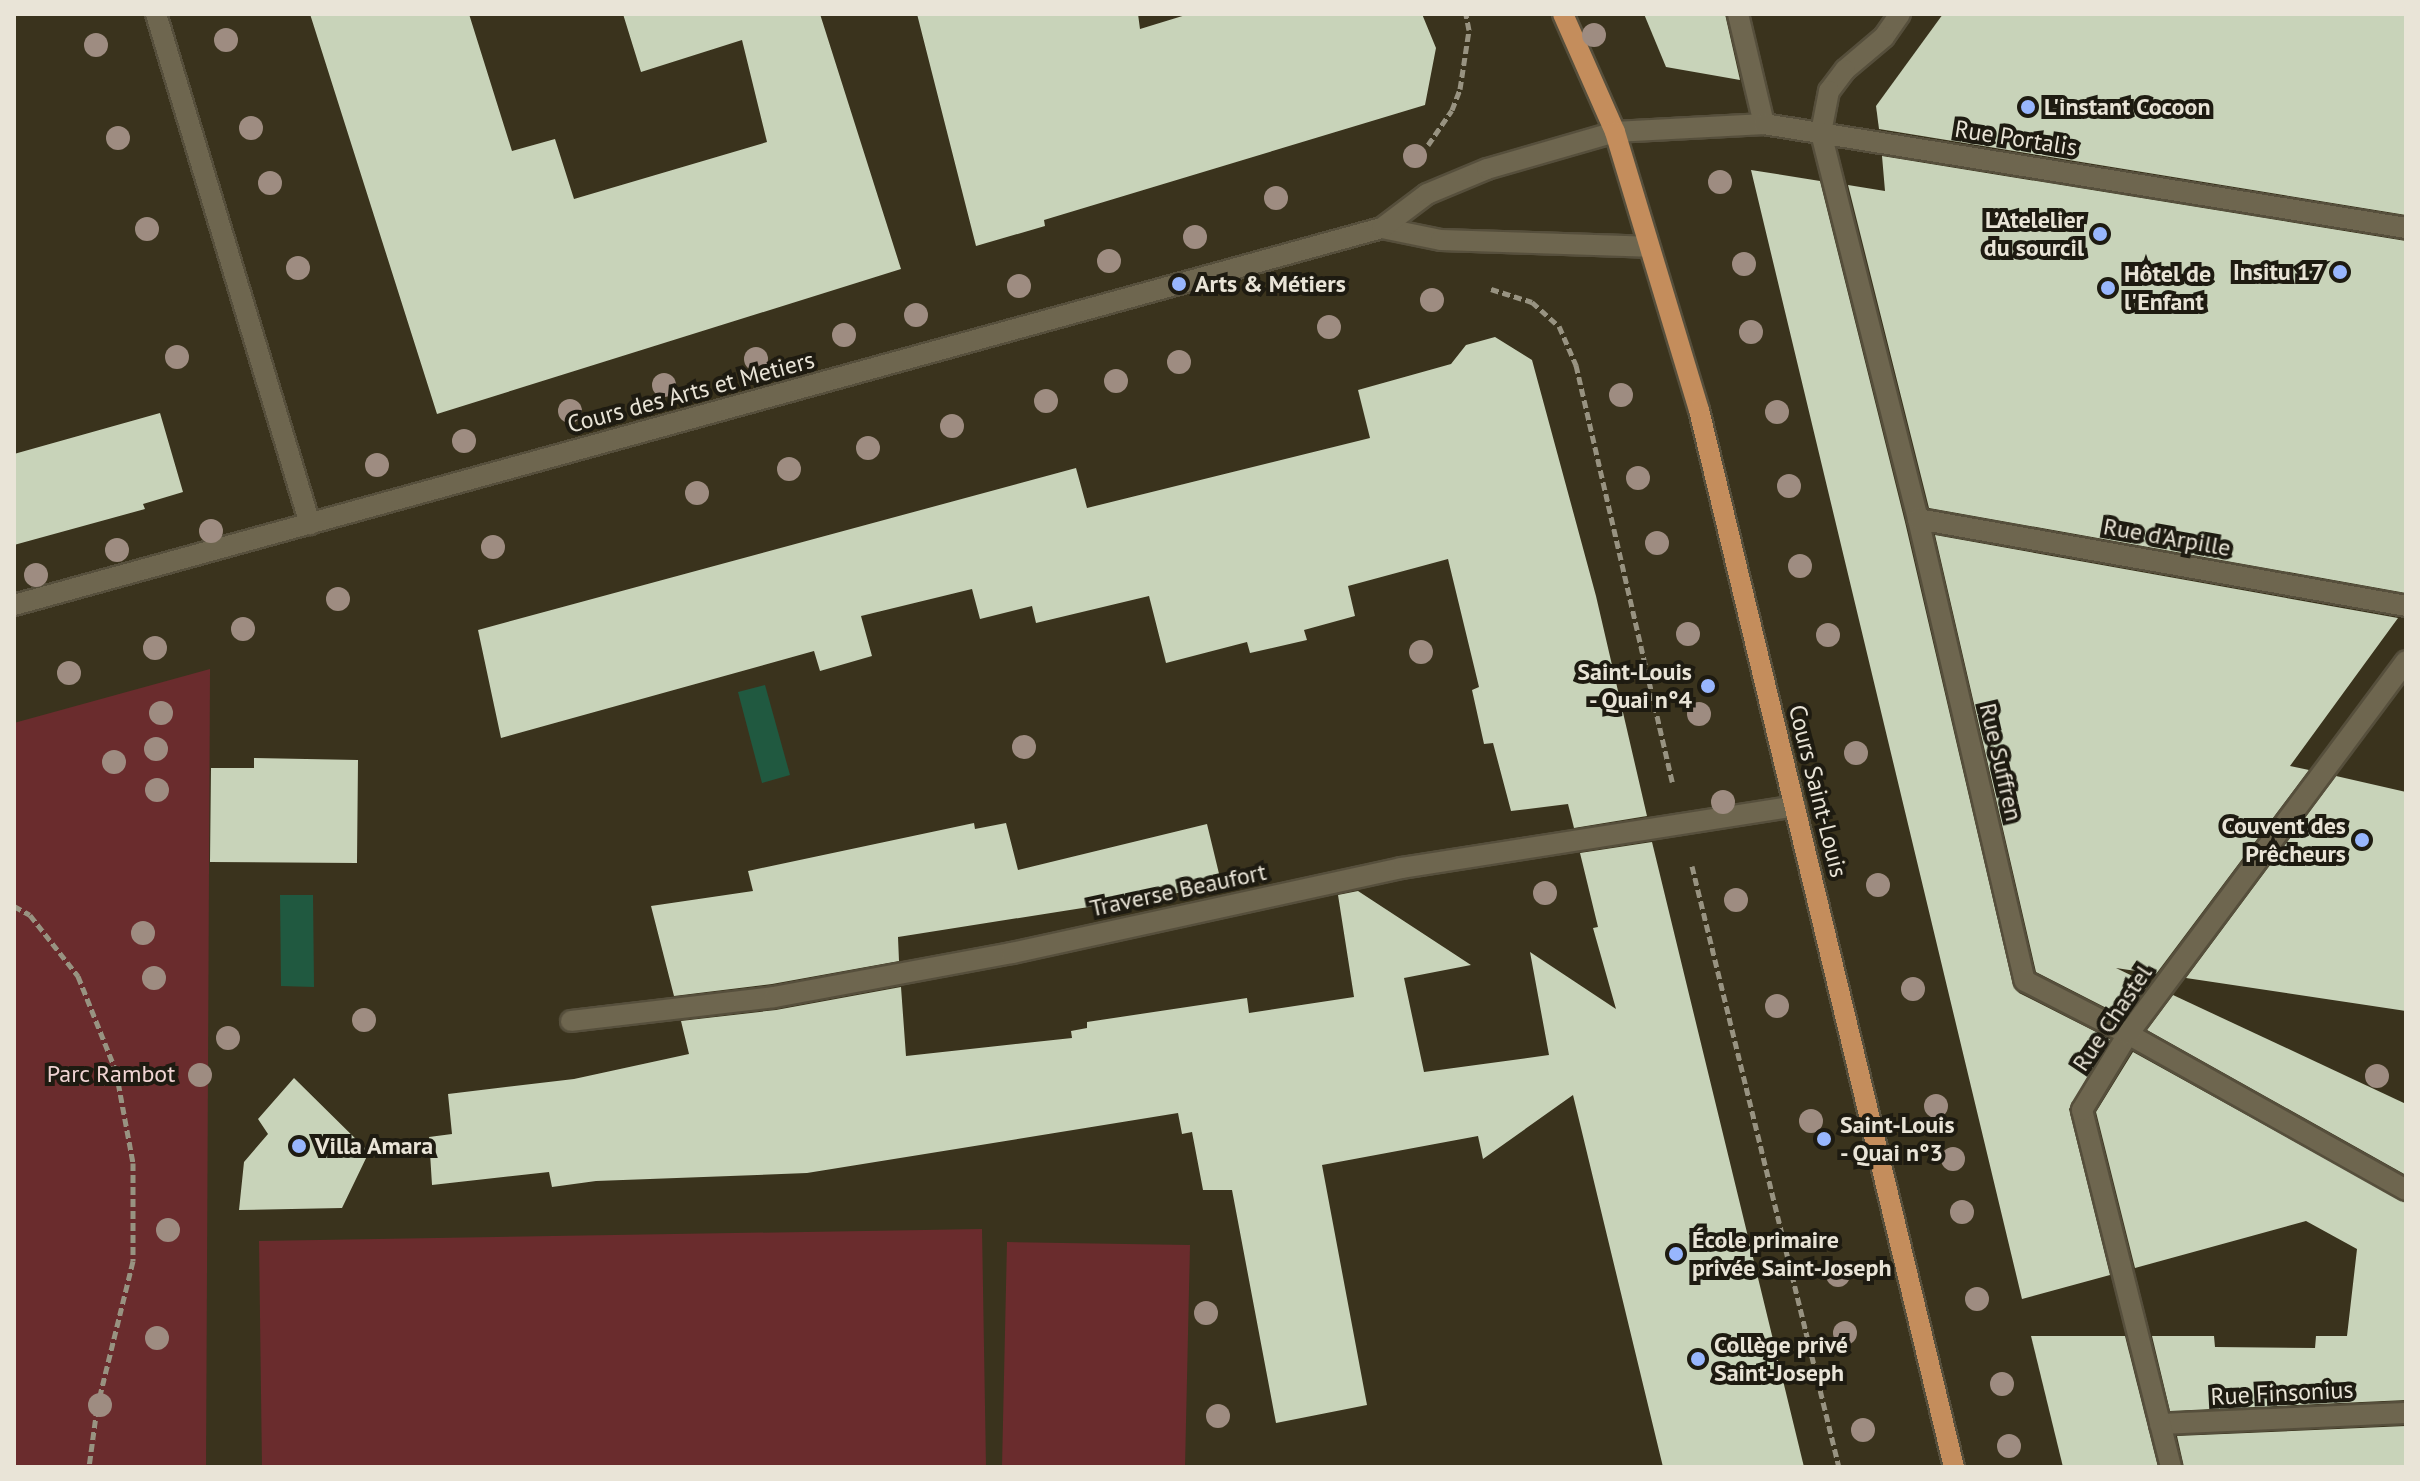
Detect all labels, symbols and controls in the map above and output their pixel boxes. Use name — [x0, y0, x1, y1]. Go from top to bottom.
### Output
place label: L'instant Cocoon — [2044, 93, 2211, 121]
marker: L'instant Cocoon — [2019, 98, 2037, 116]
street label: Rue Portalis — [1953, 114, 2079, 162]
place label: L’Atelelier du sourcil — [1984, 206, 2084, 262]
marker: L’Atelelier du sourcil — [2091, 225, 2109, 243]
place label: Insitu 17 — [2233, 258, 2324, 286]
place label: Hôtel de l'Enfant — [2124, 260, 2211, 316]
marker: Insitu 17 — [2331, 263, 2349, 281]
place label: Arts & Métiers — [1195, 270, 1346, 298]
marker: Arts & Métiers — [1170, 275, 1188, 293]
marker: Hôtel de l'Enfant — [2099, 279, 2117, 297]
street label: Cours des Arts et Metiers — [564, 345, 818, 439]
street label: Rue d'Arpille — [2101, 512, 2233, 562]
place label: Saint-Louis - Quai n°4 — [1577, 658, 1692, 714]
marker: Saint-Louis - Quai n°4 — [1699, 677, 1717, 695]
street label: Rue Suffren — [1973, 700, 2029, 824]
street label: Cours Saint-Louis — [1783, 702, 1853, 880]
place label: Couvent des Prêcheurs — [2221, 812, 2346, 868]
marker: Couvent des Prêcheurs — [2353, 831, 2371, 849]
street label: Traverse Beaufort — [1087, 857, 1269, 923]
street label: Rue Chastel — [2066, 960, 2158, 1076]
park label: Parc Rambot — [46, 1060, 176, 1088]
place label: Saint-Louis - Quai n°3 — [1840, 1111, 1955, 1167]
marker: Saint-Louis - Quai n°3 — [1815, 1130, 1833, 1148]
place label: Villa Amara — [315, 1132, 434, 1160]
marker: Villa Amara — [290, 1137, 308, 1155]
place label: École primaire privée Saint-Joseph — [1692, 1226, 1892, 1282]
marker: École primaire privée Saint-Joseph — [1667, 1245, 1685, 1263]
place label: Collège privé Saint-Joseph — [1714, 1331, 1848, 1387]
marker: Collège privé Saint-Joseph — [1689, 1350, 1707, 1368]
street label: Rue Finsonius — [2210, 1375, 2354, 1411]

